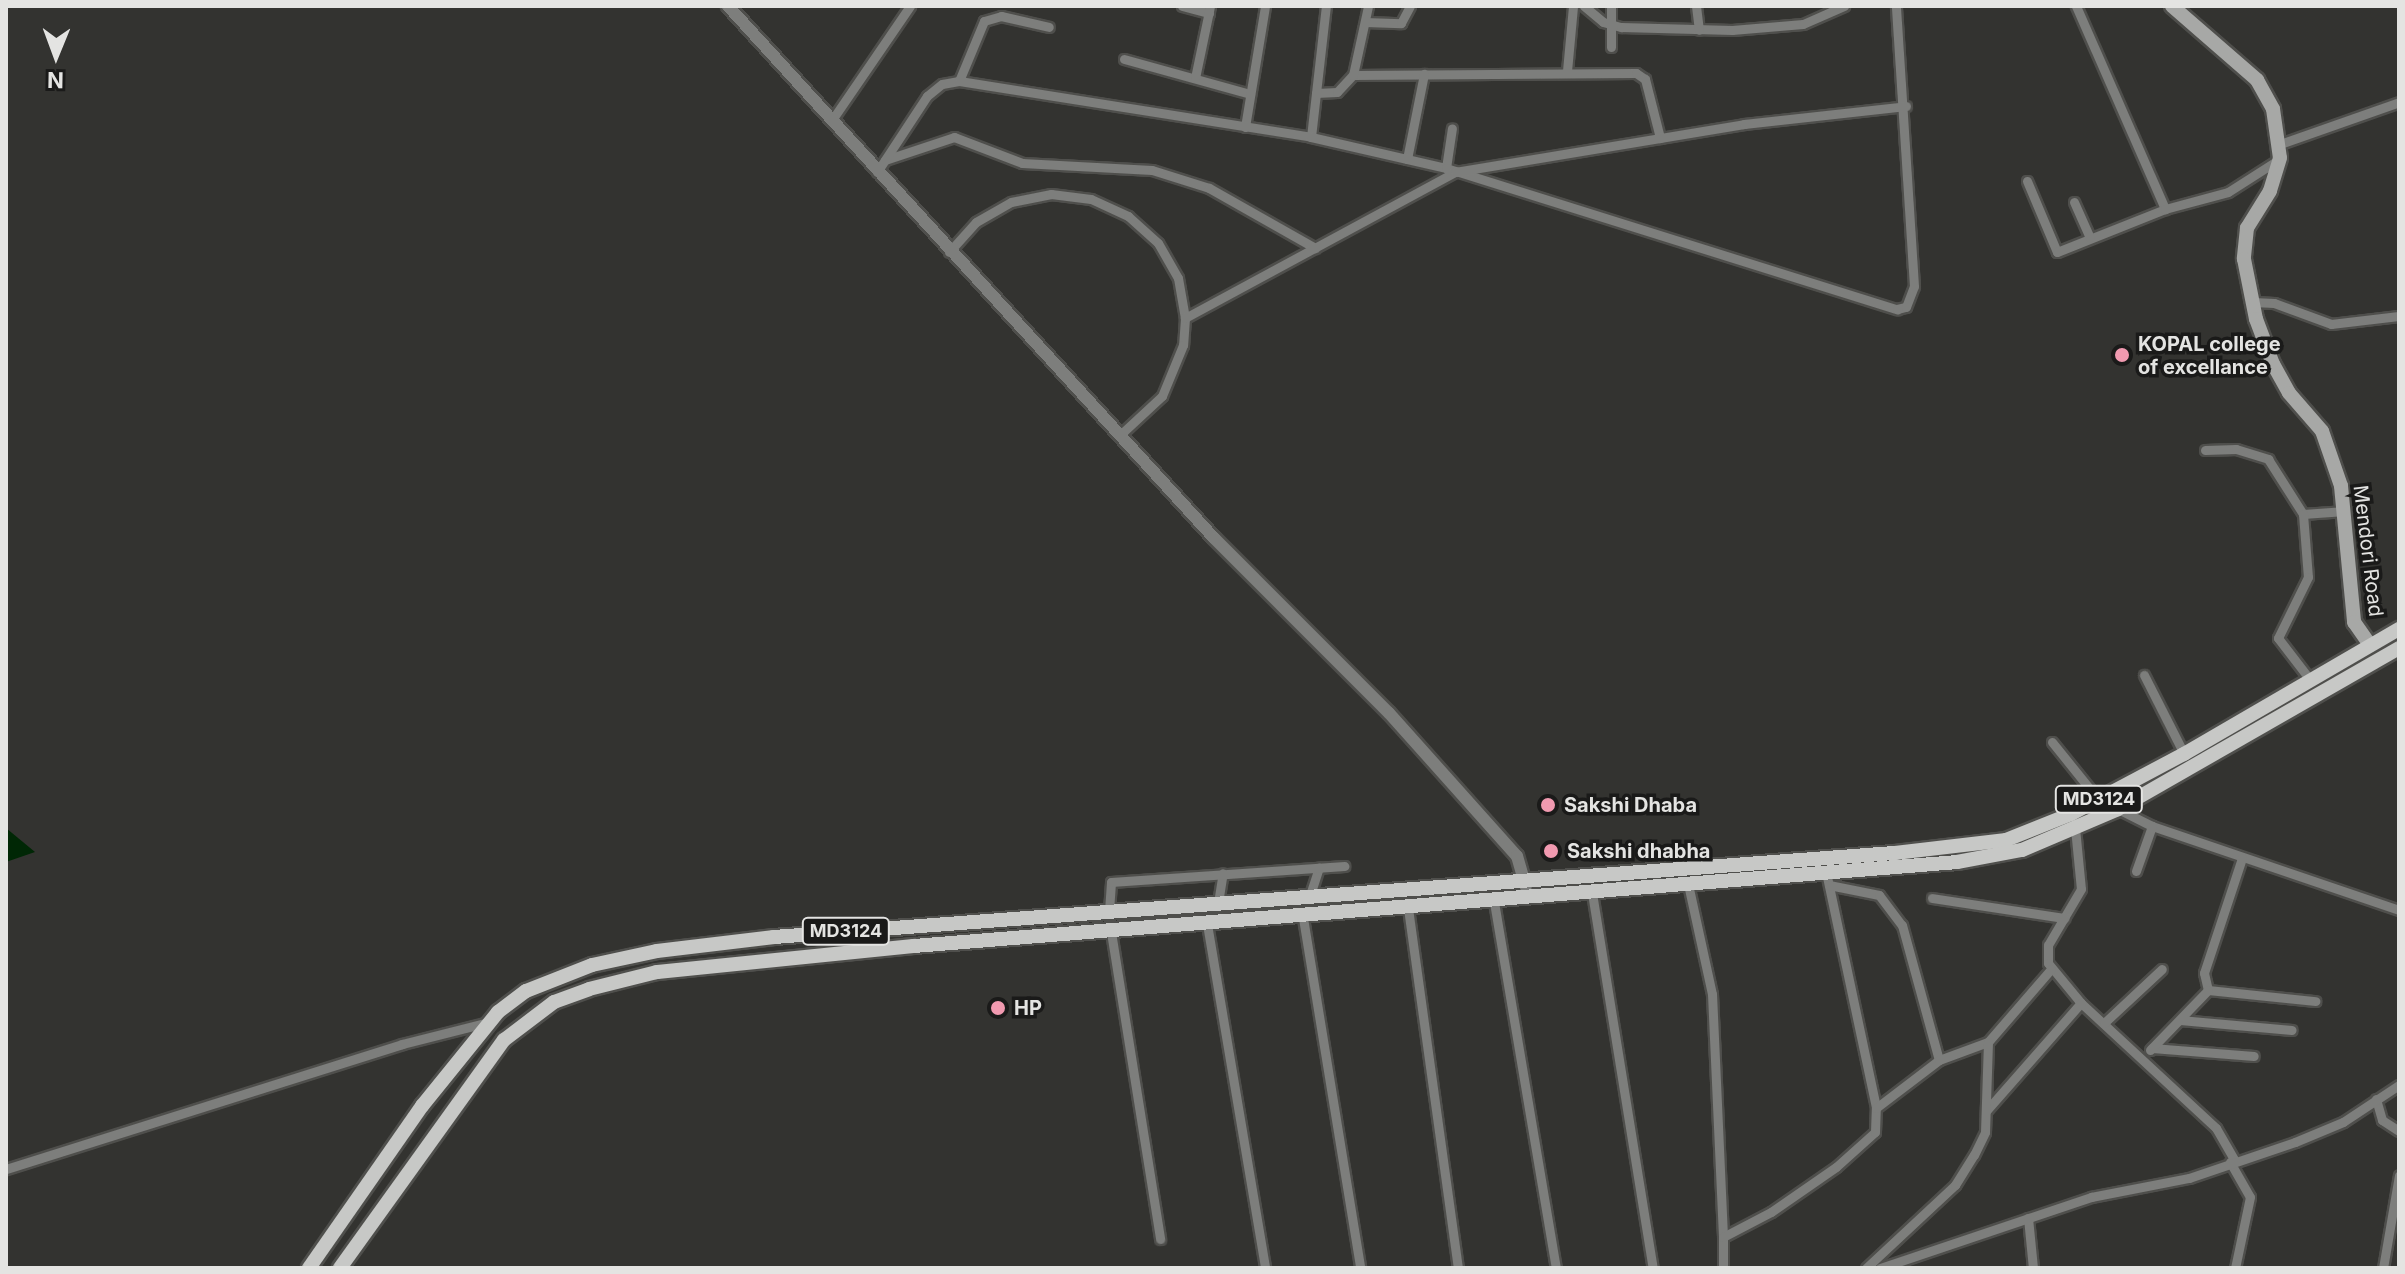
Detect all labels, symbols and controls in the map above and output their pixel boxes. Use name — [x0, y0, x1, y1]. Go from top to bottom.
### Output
north arrow — [16, 16, 96, 96]
text: N — [47, 67, 64, 93]
place label: KOPAL college of excellance — [2138, 332, 2281, 379]
marker: KOPAL college of excellance — [2113, 346, 2131, 364]
street label: Mendori Road — [2348, 484, 2388, 618]
road number: MD3124 — [2053, 785, 2145, 813]
place label: Sakshi Dhaba — [1564, 793, 1697, 817]
marker: Sakshi Dhaba — [1539, 796, 1557, 814]
place label: Sakshi dhabha — [1567, 839, 1710, 863]
marker: Sakshi dhabha — [1542, 842, 1560, 860]
road number: MD3124 — [800, 917, 892, 945]
place label: HP — [1014, 996, 1042, 1020]
marker: HP — [989, 999, 1007, 1017]

